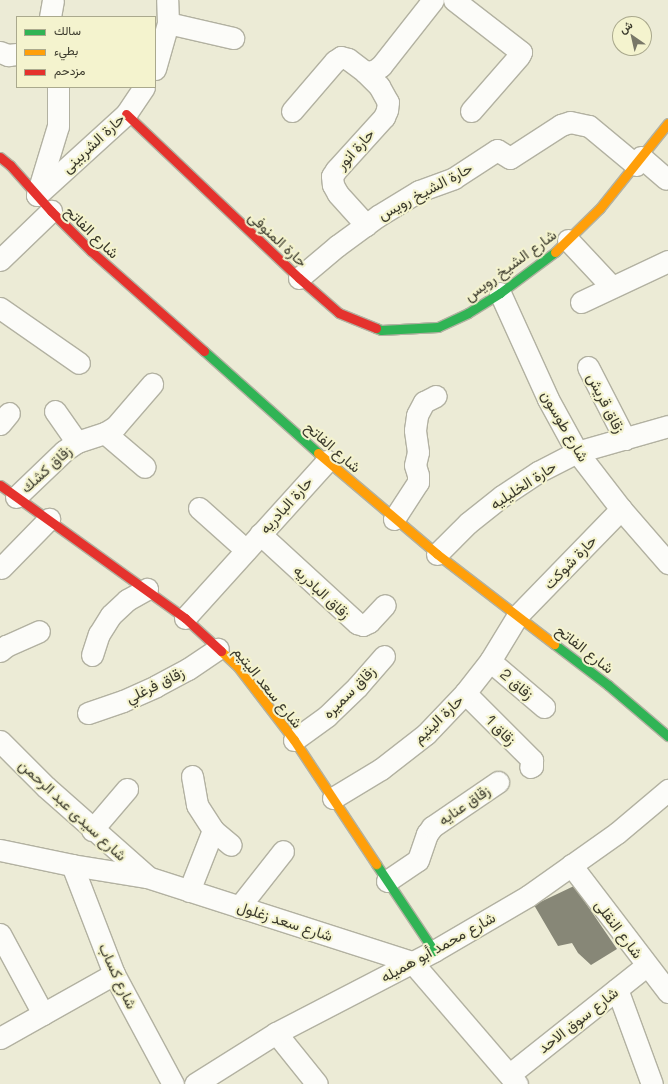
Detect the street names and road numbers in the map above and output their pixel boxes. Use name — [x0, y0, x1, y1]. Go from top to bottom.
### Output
street label: حارة الشربينى — [58, 109, 128, 177]
street label: حارة انور — [332, 125, 378, 173]
street label: حارة الشيخ رويس — [375, 159, 475, 223]
street label: شارع الفاتح — [61, 202, 123, 262]
street label: حارة المنوفى — [245, 207, 311, 271]
street label: شارع الشيخ رويس — [460, 225, 560, 305]
street label: زقاق قريش — [583, 370, 629, 436]
street label: شارع طوسون — [537, 387, 593, 465]
street label: شارع الفاتح — [301, 418, 365, 476]
street label: زقاق كشك — [17, 442, 75, 496]
street label: حارة الخليليه — [487, 457, 559, 513]
street label: حارة البادريه — [256, 473, 316, 537]
street label: حارة شوكت — [540, 531, 600, 593]
street label: زقاق البادريه — [290, 561, 354, 623]
street label: شارع الفاتح — [553, 621, 617, 677]
street label: شارع سعد اليتيم — [230, 643, 306, 731]
street label: زقاق سميره — [319, 662, 379, 722]
street label: زقاق فرغلي — [123, 663, 187, 707]
street label: زقاق 2 — [497, 665, 537, 703]
street label: حارة اليتيم — [409, 691, 467, 747]
street label: زقاق 1 — [482, 711, 520, 749]
street label: شارع سيدى عبد الرحمن — [16, 756, 130, 864]
street label: زقاق عنايه — [435, 781, 493, 829]
street label: شارع النقلى — [591, 896, 647, 962]
street label: شارع سعد زغلول — [235, 897, 335, 945]
street label: شارع محمد أبو هميله — [378, 908, 498, 986]
street label: شارع كساب — [95, 940, 141, 1012]
street label: شارع سوق الاحد — [534, 983, 622, 1057]

